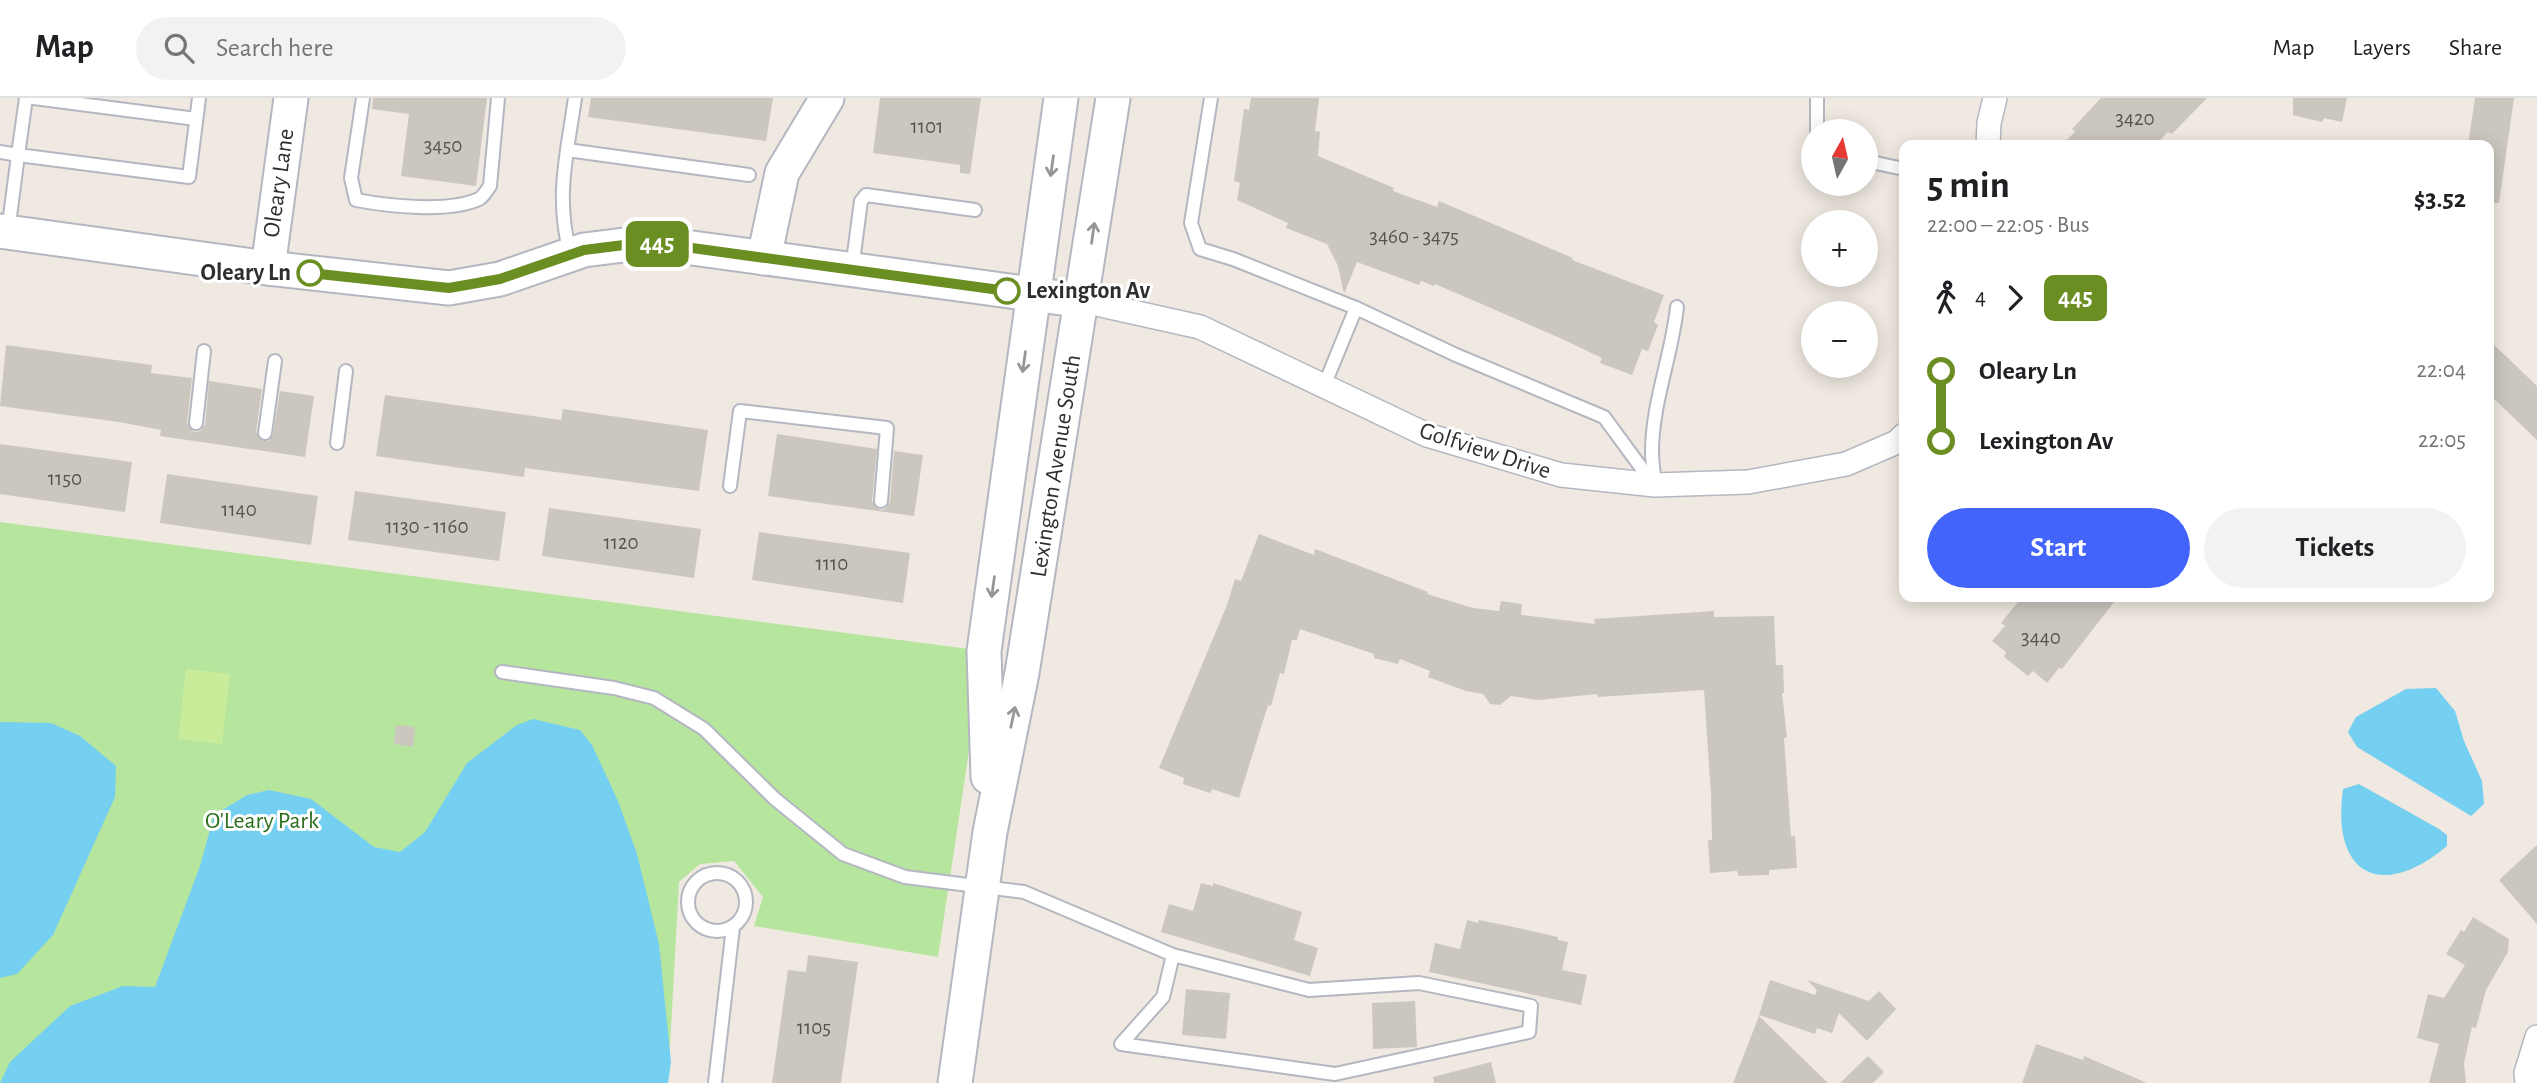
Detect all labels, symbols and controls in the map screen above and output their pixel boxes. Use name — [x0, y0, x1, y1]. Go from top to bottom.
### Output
search box — [136, 17, 626, 80]
icon: search — [160, 29, 198, 67]
text: Map — [35, 31, 94, 64]
text: Search here — [216, 35, 334, 61]
text: Map — [2272, 36, 2314, 60]
text: Layers — [2352, 36, 2411, 60]
text: Share — [2449, 36, 2502, 60]
house number: 3420 — [2115, 108, 2155, 129]
house number: 1101 — [911, 116, 943, 137]
north arrow — [1801, 119, 1878, 196]
map controls — [1801, 119, 1878, 378]
street label: Oleary Lane — [259, 127, 299, 239]
house number: 3450 — [424, 135, 462, 156]
one-way arrow — [1045, 154, 1058, 176]
text: 5 min — [1927, 167, 2010, 205]
text: $3.52 — [2414, 186, 2466, 212]
button: + — [1801, 210, 1878, 287]
text: 22:00 – 22:05 · Bus — [1927, 214, 2089, 237]
line badge: 445 — [617, 221, 697, 267]
one-way arrow — [1087, 222, 1100, 245]
house number: 3460 - 3475 — [1369, 226, 1459, 247]
text: 445 — [640, 232, 674, 256]
marker: Oleary Ln — [297, 260, 323, 286]
place label: Oleary Ln — [201, 261, 291, 285]
marker: Lexington Av — [994, 278, 1020, 304]
place label: Lexington Av — [1026, 279, 1150, 303]
icon: walk — [1927, 279, 1965, 317]
icon: forward — [1996, 279, 2034, 317]
text: 4 — [1975, 286, 1986, 309]
text: 445 — [2058, 286, 2093, 310]
button: − — [1801, 301, 1878, 378]
one-way arrow — [1018, 350, 1031, 373]
street label: Lexington Avenue South — [1027, 353, 1085, 579]
text: Oleary Ln — [1979, 358, 2077, 384]
text: 22:04 — [2417, 359, 2466, 382]
street label: Golfview Drive — [1416, 419, 1554, 483]
text: Lexington Av — [1979, 428, 2113, 454]
text: 22:05 — [2418, 429, 2466, 452]
house number: 1150 — [48, 468, 82, 489]
house number: 1140 — [221, 499, 257, 520]
button: Start — [1927, 508, 2190, 588]
button: Tickets — [2204, 508, 2466, 588]
house number: 1130 - 1160 — [386, 516, 468, 537]
house number: 1120 — [603, 532, 639, 553]
house number: 1110 — [816, 553, 848, 574]
one-way arrow — [986, 575, 999, 598]
house number: 3440 — [2021, 627, 2061, 648]
one-way arrow — [1007, 706, 1021, 729]
park label: O'Leary Park — [205, 809, 319, 833]
house number: 1105 — [797, 1017, 831, 1038]

